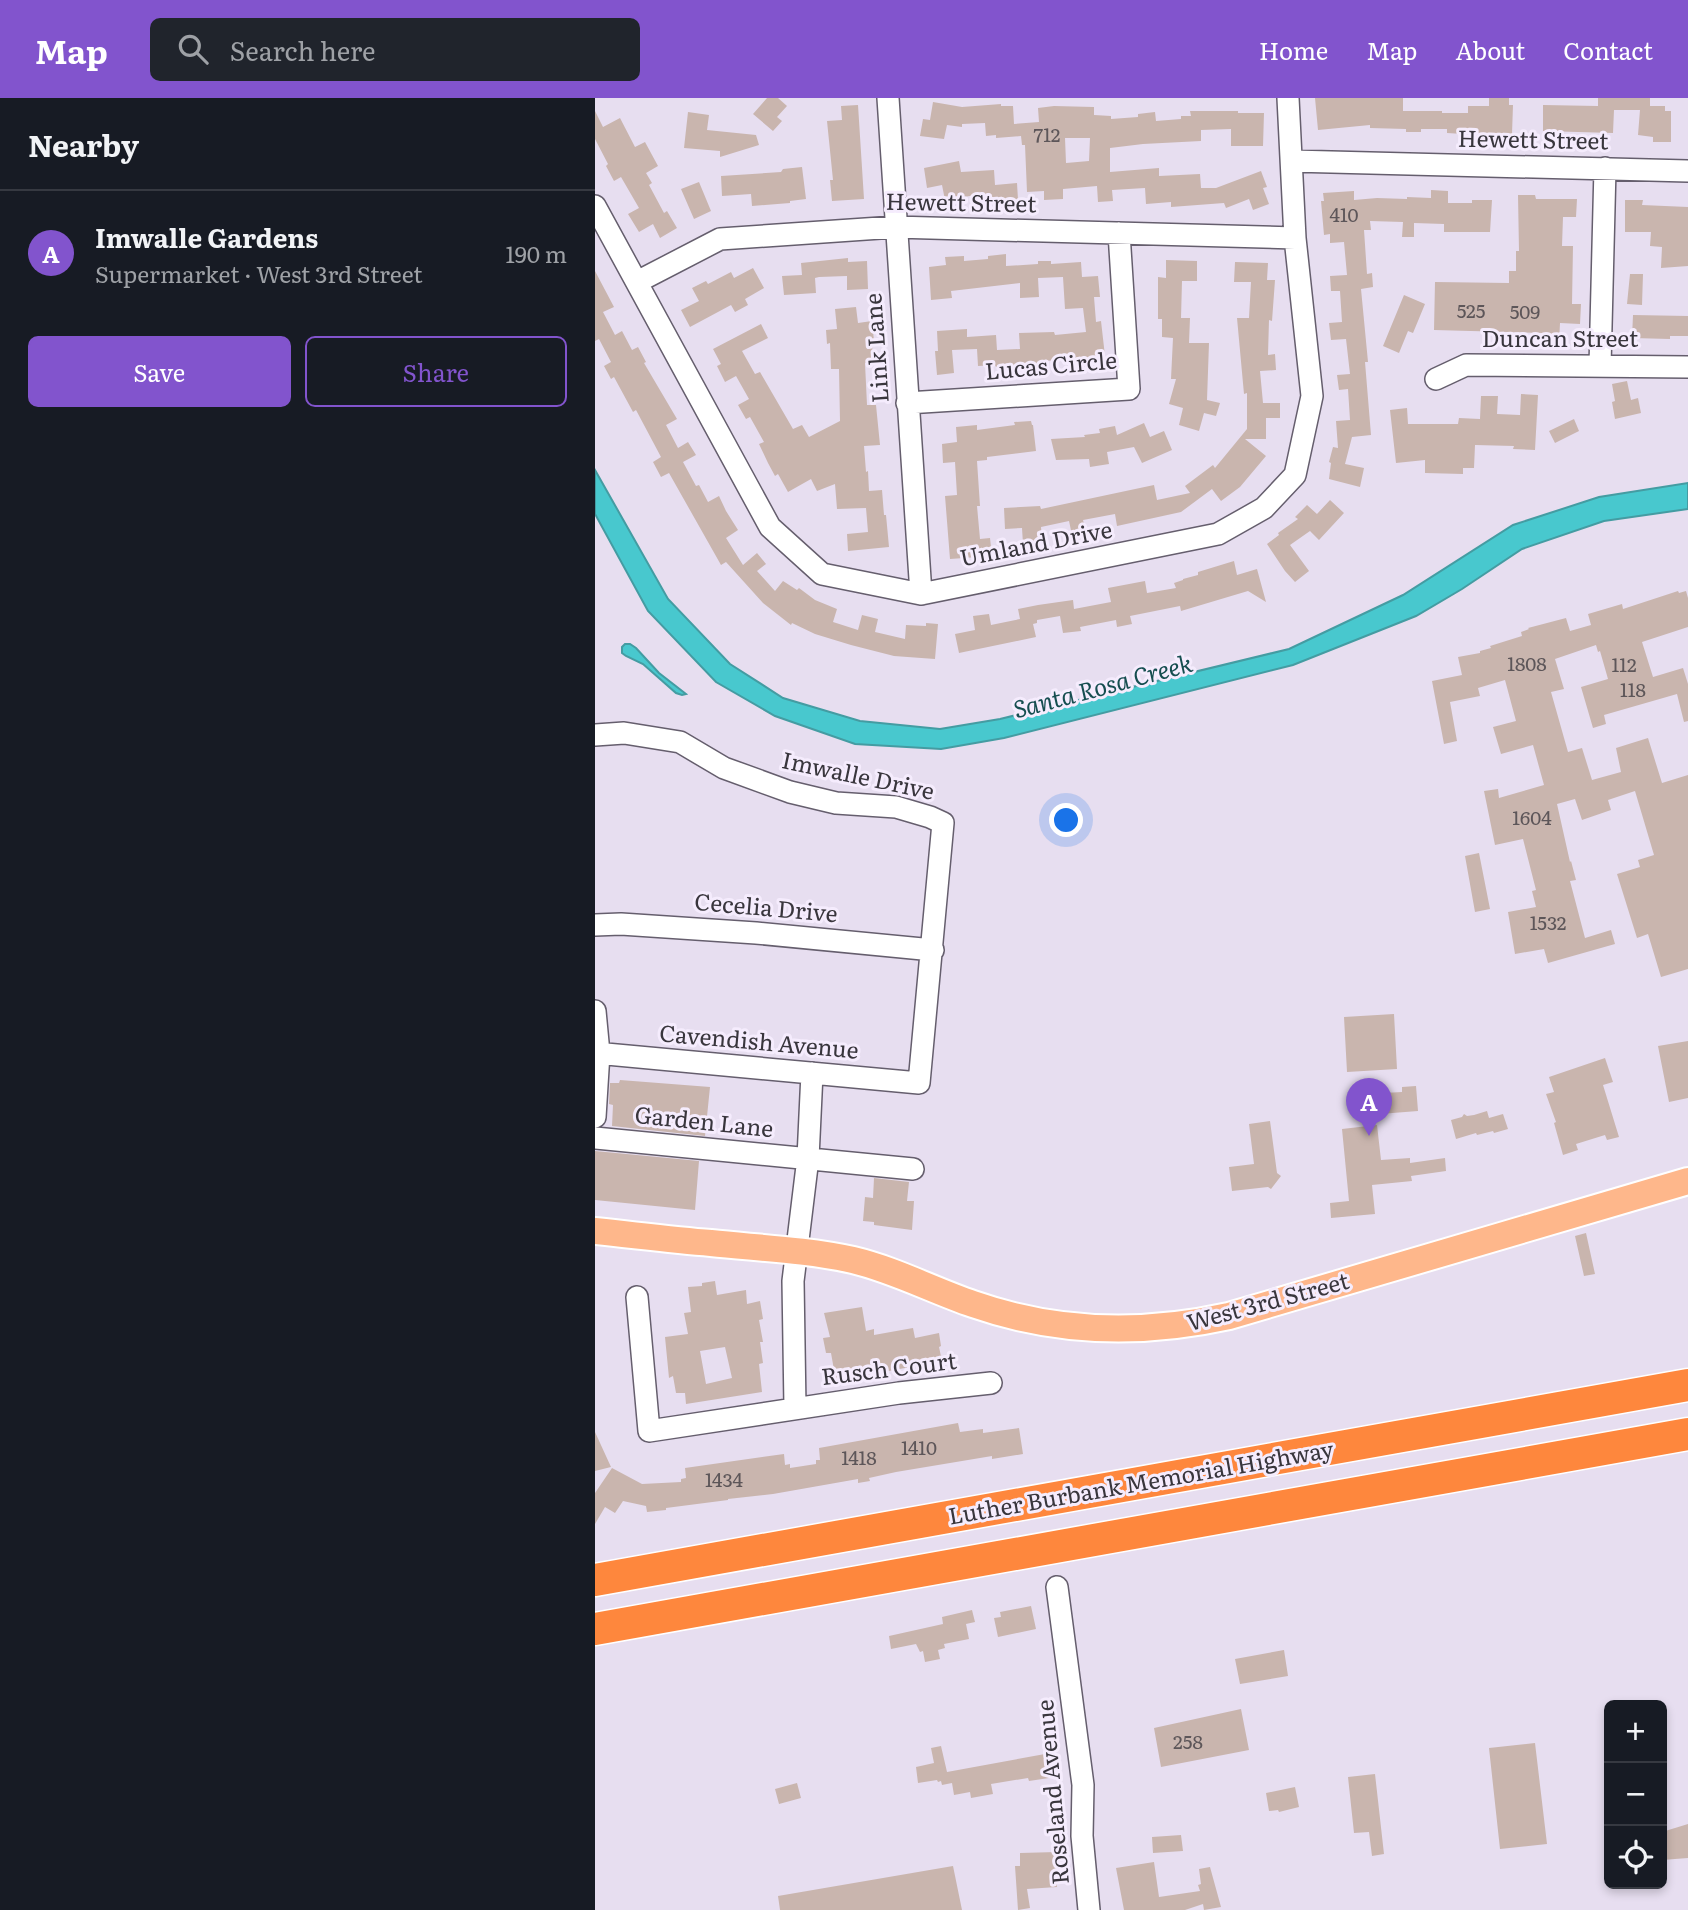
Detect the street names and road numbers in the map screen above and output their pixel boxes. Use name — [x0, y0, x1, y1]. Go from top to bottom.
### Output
street label: Hewett Street — [1457, 120, 1609, 156]
street label: Hewett Street — [885, 183, 1037, 219]
street label: Link Lane — [854, 292, 896, 404]
street label: Duncan Street — [1482, 320, 1639, 354]
street label: Lucas Circle — [983, 341, 1118, 387]
street label: Umland Drive — [957, 511, 1115, 573]
street label: Imwalle Drive — [779, 741, 938, 807]
street label: Cecelia Drive — [693, 883, 839, 929]
street label: Cavendish Avenue — [658, 1014, 860, 1066]
street label: Garden Lane — [633, 1096, 775, 1144]
street label: West 3rd Street — [1183, 1262, 1353, 1338]
street label: Rusch Court — [819, 1342, 959, 1392]
street label: Luther Burbank Memorial Highway — [945, 1430, 1337, 1532]
street label: Roseland Avenue — [1026, 1698, 1076, 1886]

